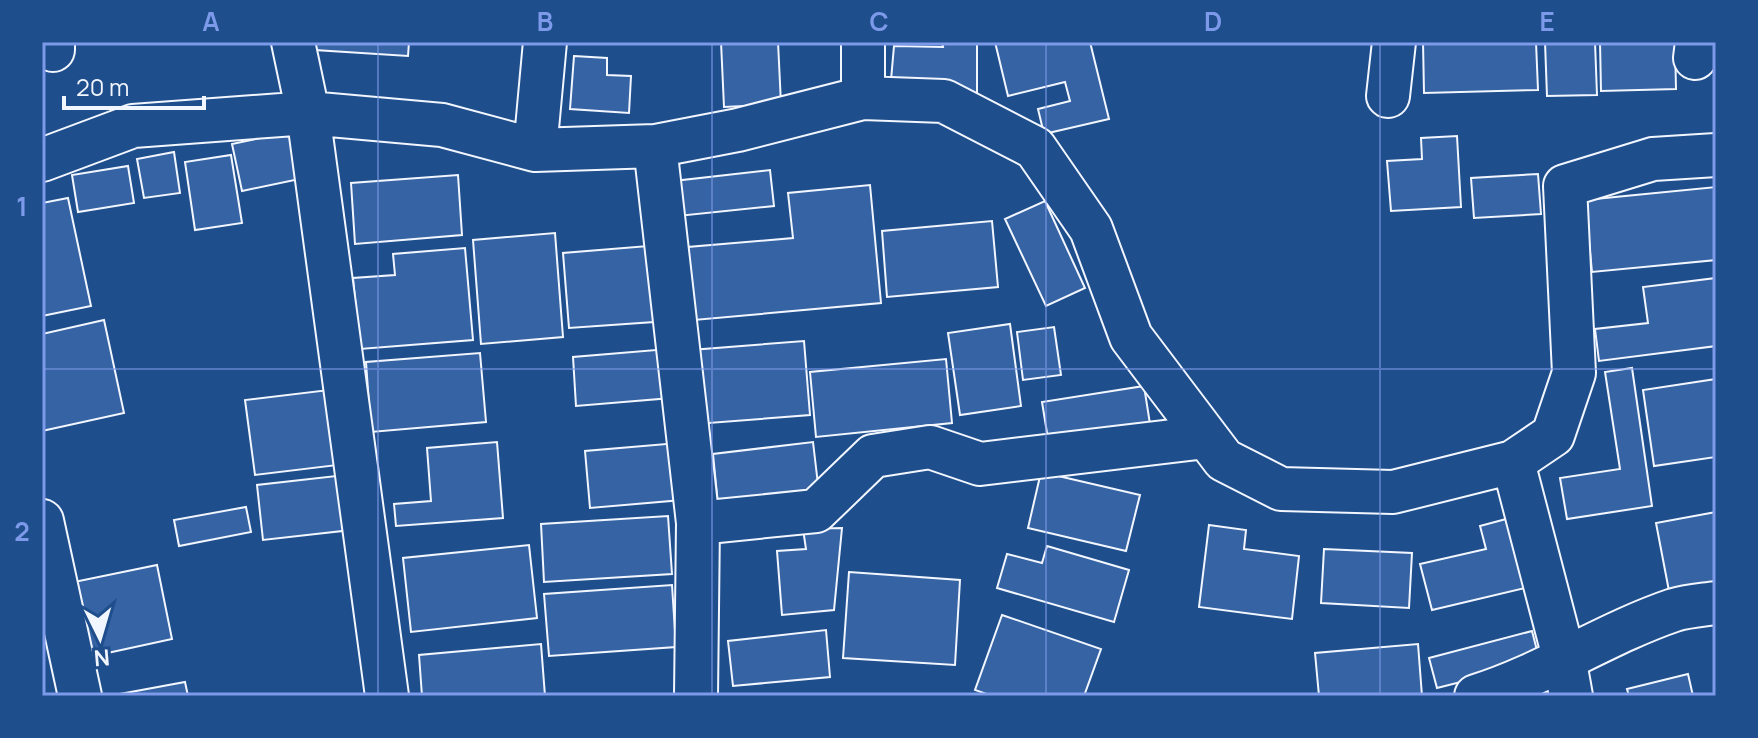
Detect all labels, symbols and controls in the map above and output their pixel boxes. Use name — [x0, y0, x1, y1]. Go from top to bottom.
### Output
text: A — [202, 3, 220, 39]
text: B — [537, 3, 553, 39]
text: C — [869, 3, 889, 39]
text: D — [1204, 3, 1222, 39]
text: E — [1539, 3, 1555, 39]
scale bar — [64, 60, 204, 110]
text: 20 m — [76, 70, 129, 103]
text: 1 — [16, 188, 28, 224]
text: 2 — [14, 513, 30, 549]
north arrow — [60, 598, 140, 678]
text: N — [93, 642, 111, 674]

